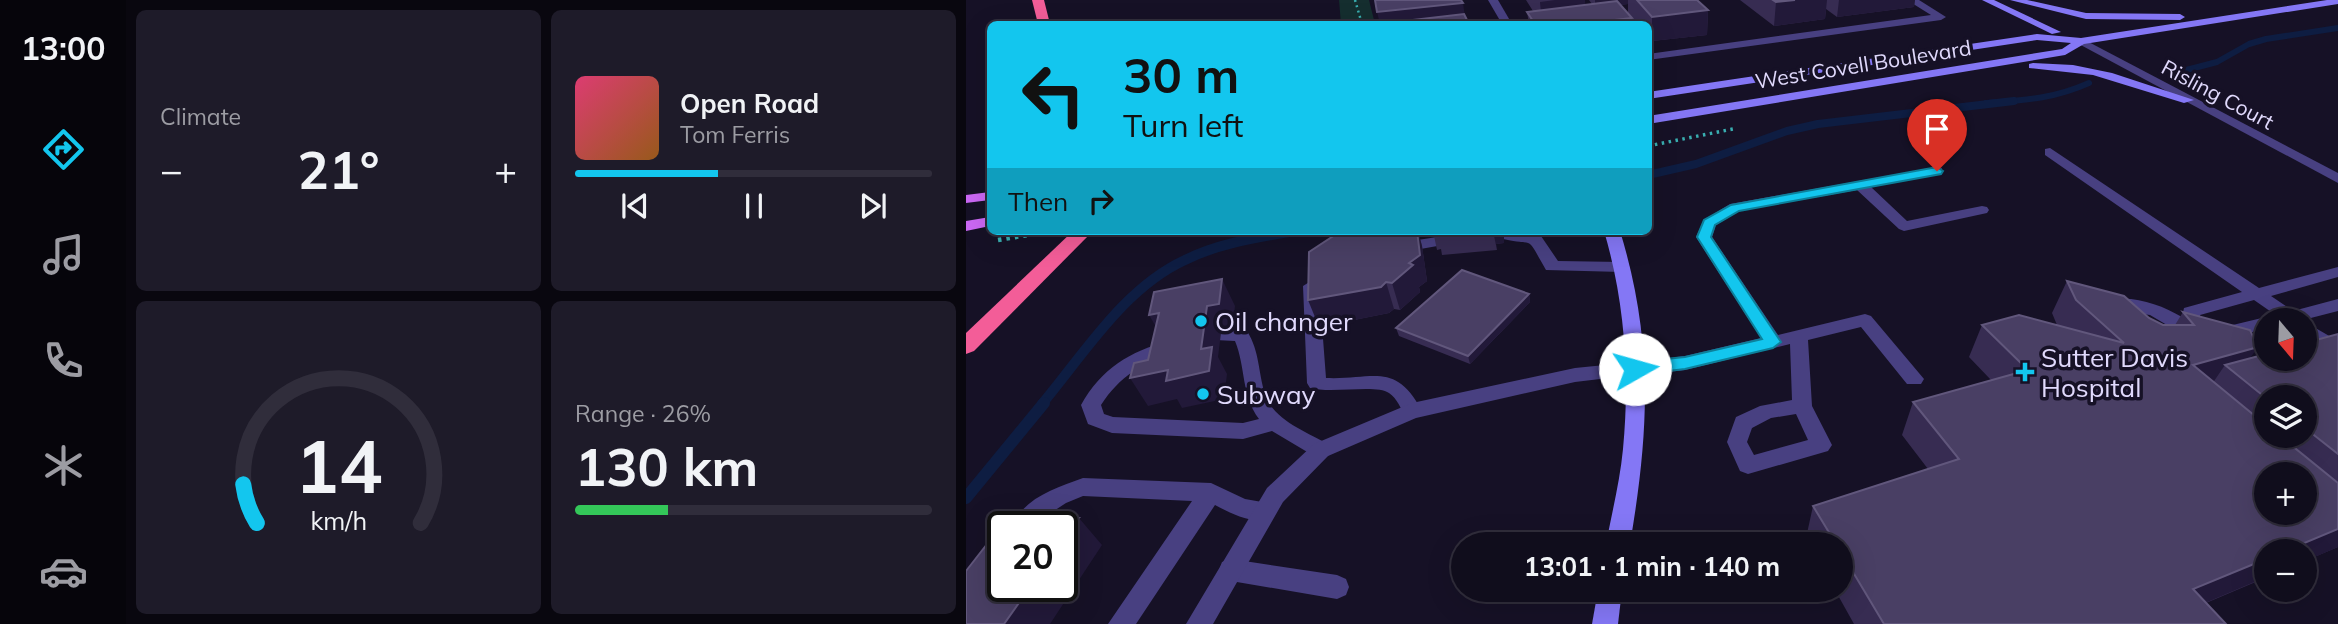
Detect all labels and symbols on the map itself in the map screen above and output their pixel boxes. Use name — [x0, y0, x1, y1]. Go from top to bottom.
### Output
street label: West Covell Boulevard — [1753, 34, 1973, 94]
street label: Risling Court — [2157, 53, 2279, 135]
pin — [1907, 99, 1967, 171]
place label: Oil changer — [1215, 305, 1353, 338]
north arrow — [2254, 308, 2317, 371]
marker: Oil changer — [1193, 313, 1209, 329]
position arrow — [1598, 332, 1672, 406]
place label: Sutter Davis Hospital — [2041, 341, 2188, 404]
marker: Sutter Davis Hospital — [2015, 362, 2035, 382]
place label: Subway — [1217, 378, 1315, 411]
marker: Subway — [1195, 386, 1211, 402]
speed limit sign: 20 — [987, 511, 1078, 602]

